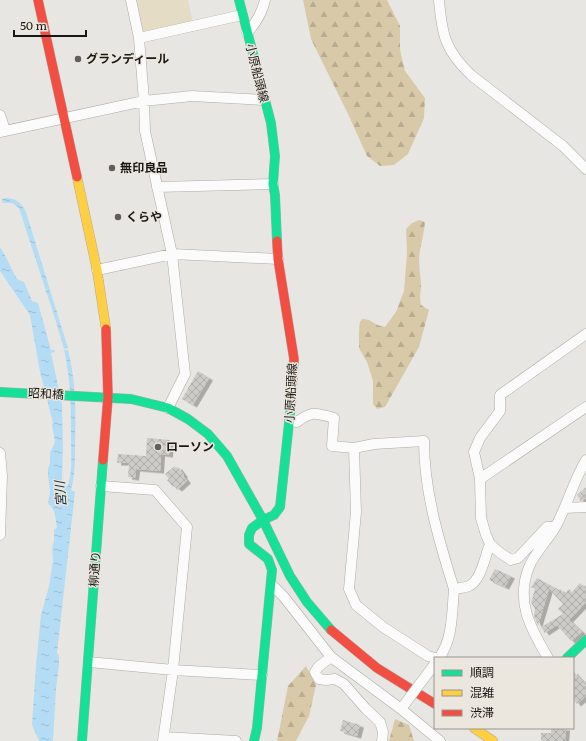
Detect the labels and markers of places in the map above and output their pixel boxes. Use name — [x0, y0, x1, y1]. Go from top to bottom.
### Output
place label: グランディール — [86, 49, 169, 67]
marker: グランディール — [73, 54, 83, 64]
place label: 無印良品 — [120, 158, 168, 176]
marker: 無印良品 — [107, 163, 117, 173]
place label: くらや — [126, 207, 162, 225]
marker: くらや — [113, 212, 123, 222]
place label: ローソン — [166, 437, 214, 455]
marker: ローソン — [153, 442, 163, 452]

